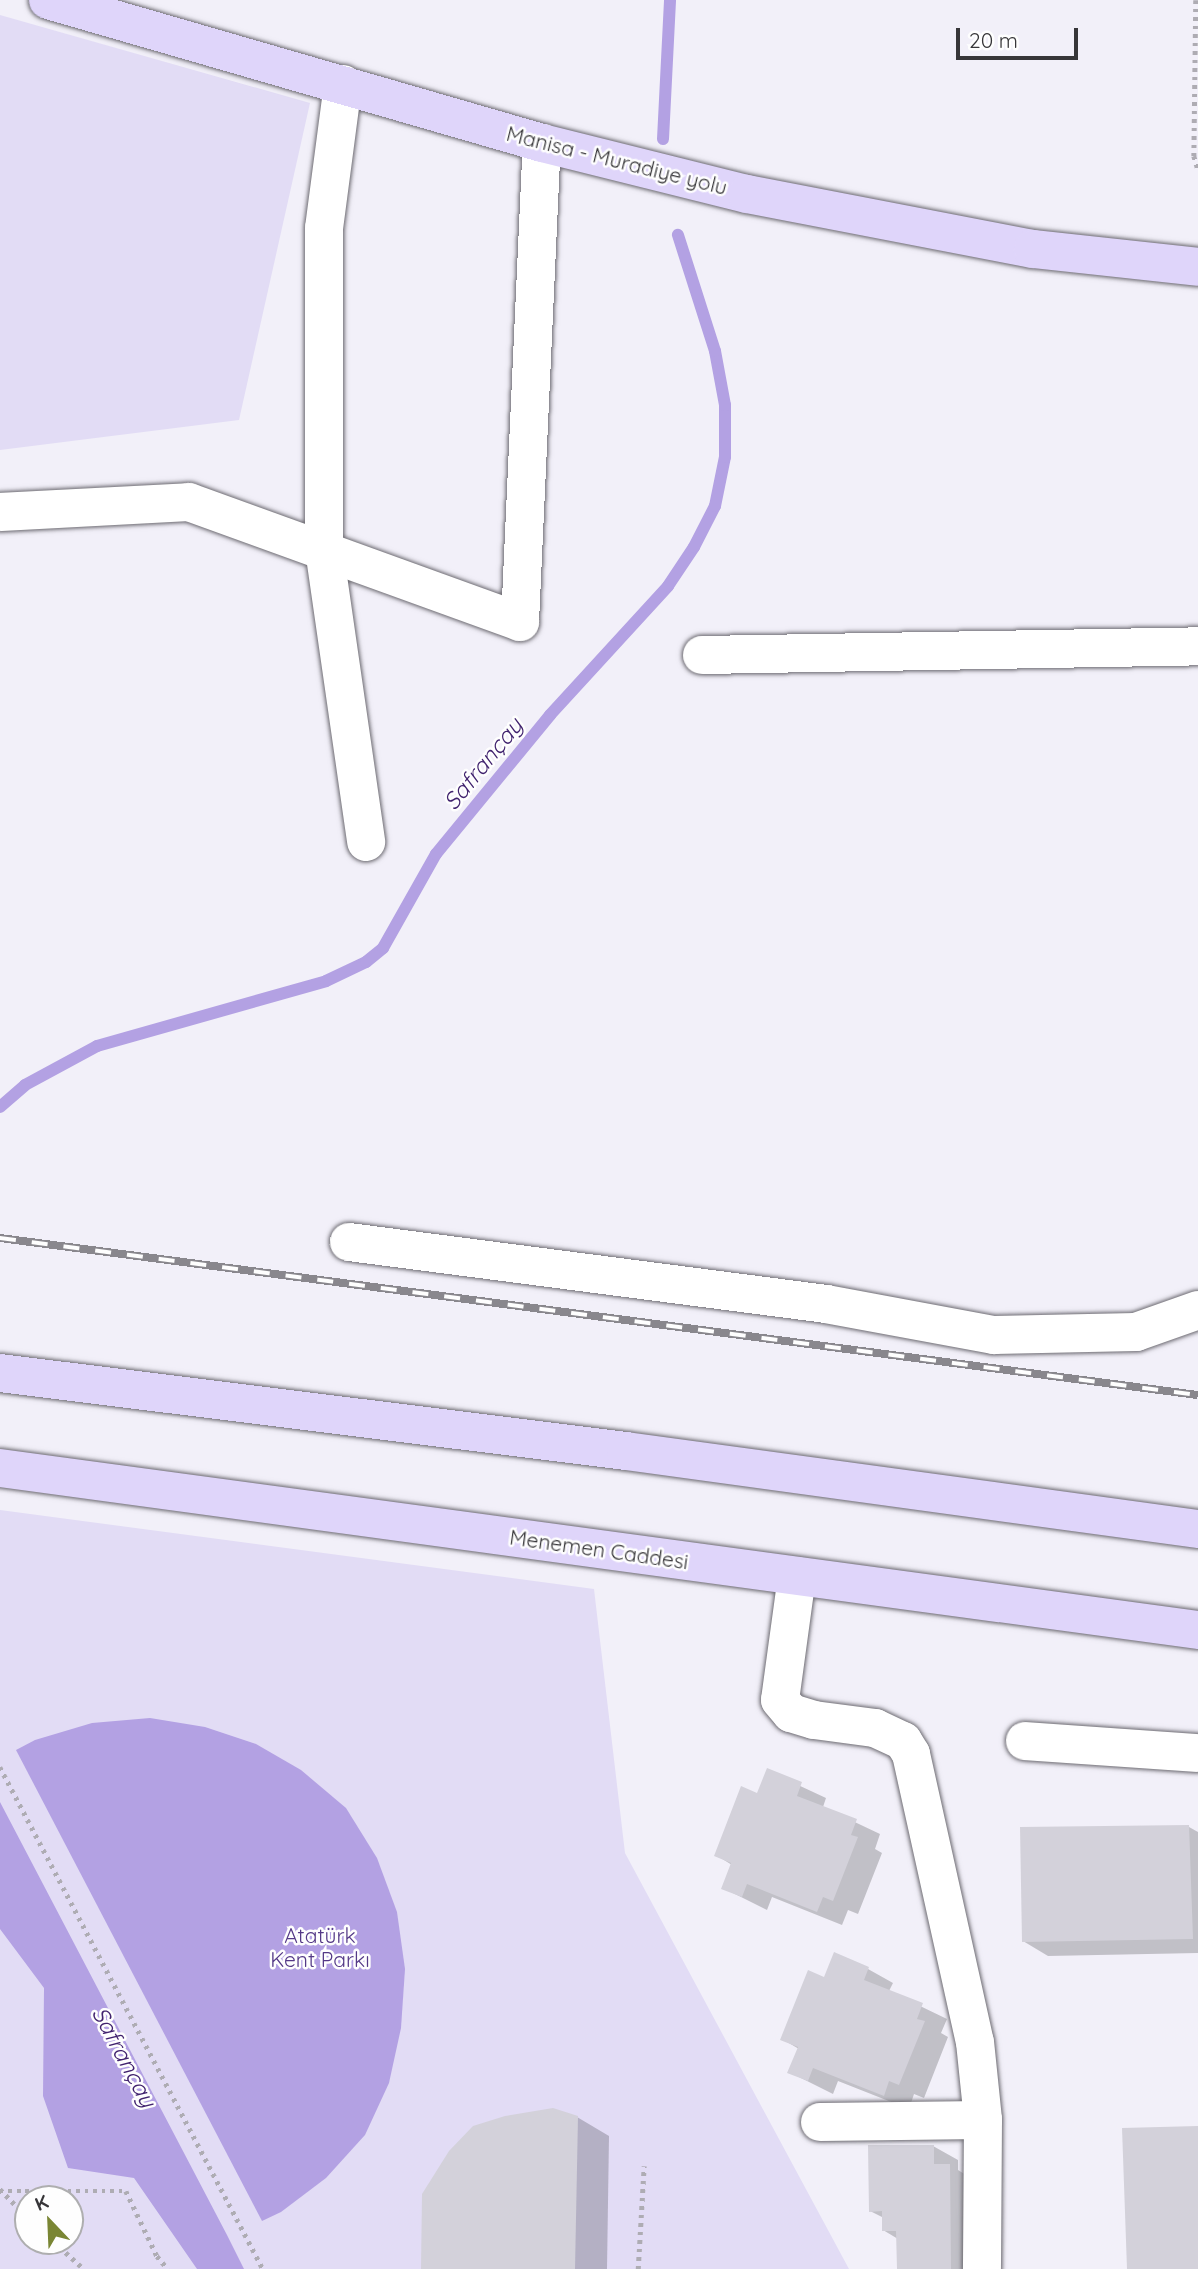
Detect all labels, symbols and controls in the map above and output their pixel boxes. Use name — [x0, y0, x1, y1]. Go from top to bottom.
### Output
scale bar — [960, 14, 1082, 58]
text: 20 m — [969, 27, 1018, 53]
street label: Manisa - Muradiye yolu — [504, 120, 730, 200]
water label: Safrançay — [438, 713, 528, 815]
street label: Menemen Caddesi — [508, 1524, 690, 1574]
park label: Atatürk Kent Parkı — [270, 1922, 370, 1972]
water label: Safrançay — [86, 2002, 162, 2112]
north arrow — [14, 2185, 84, 2255]
text: K — [31, 2189, 52, 2216]

